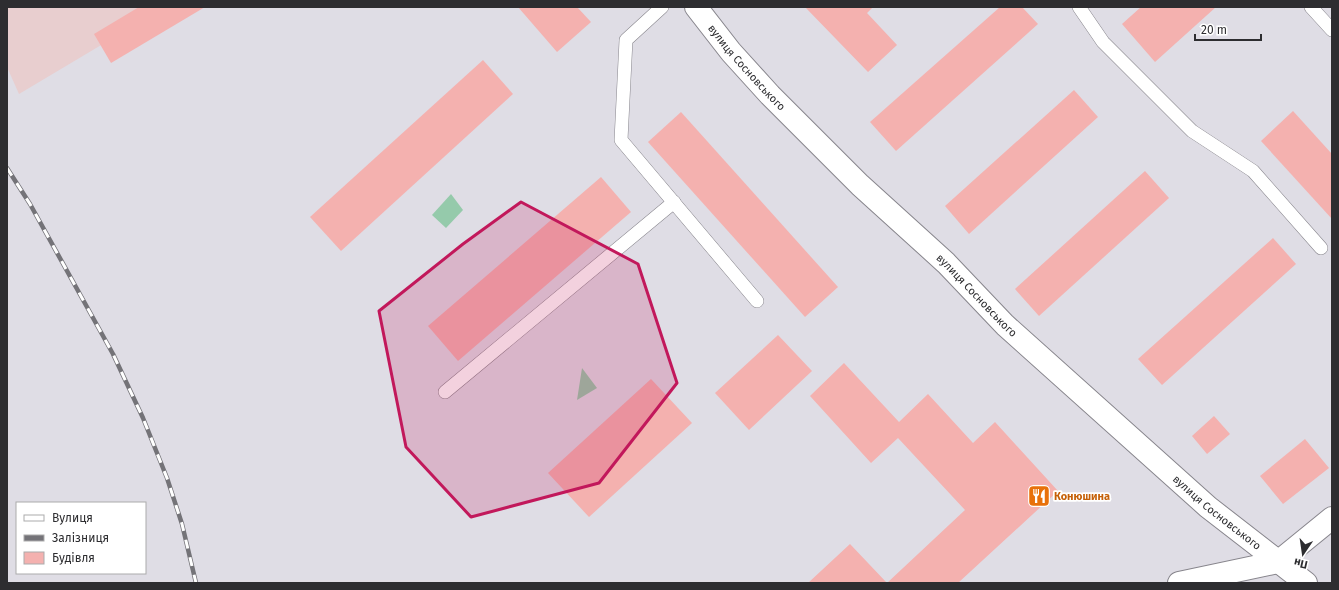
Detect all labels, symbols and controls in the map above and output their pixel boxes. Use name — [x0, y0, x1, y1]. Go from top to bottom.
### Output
scale bar — [1195, 16, 1261, 42]
street label: вулиця Сосновського — [705, 22, 788, 113]
text: 20 m — [1201, 23, 1227, 37]
street label: вулиця Сосновського — [933, 251, 1020, 340]
street label: вулиця Сосновського — [1170, 473, 1263, 553]
restaurant icon: Конюшина — [1026, 483, 1052, 509]
place label: Конюшина — [1054, 490, 1110, 503]
legend — [16, 502, 146, 574]
text: Вулиця — [52, 511, 93, 525]
text: Залізниця — [52, 531, 109, 545]
north arrow — [1283, 534, 1323, 574]
text: Будівля — [52, 551, 95, 565]
text: Пн — [1293, 555, 1309, 571]

